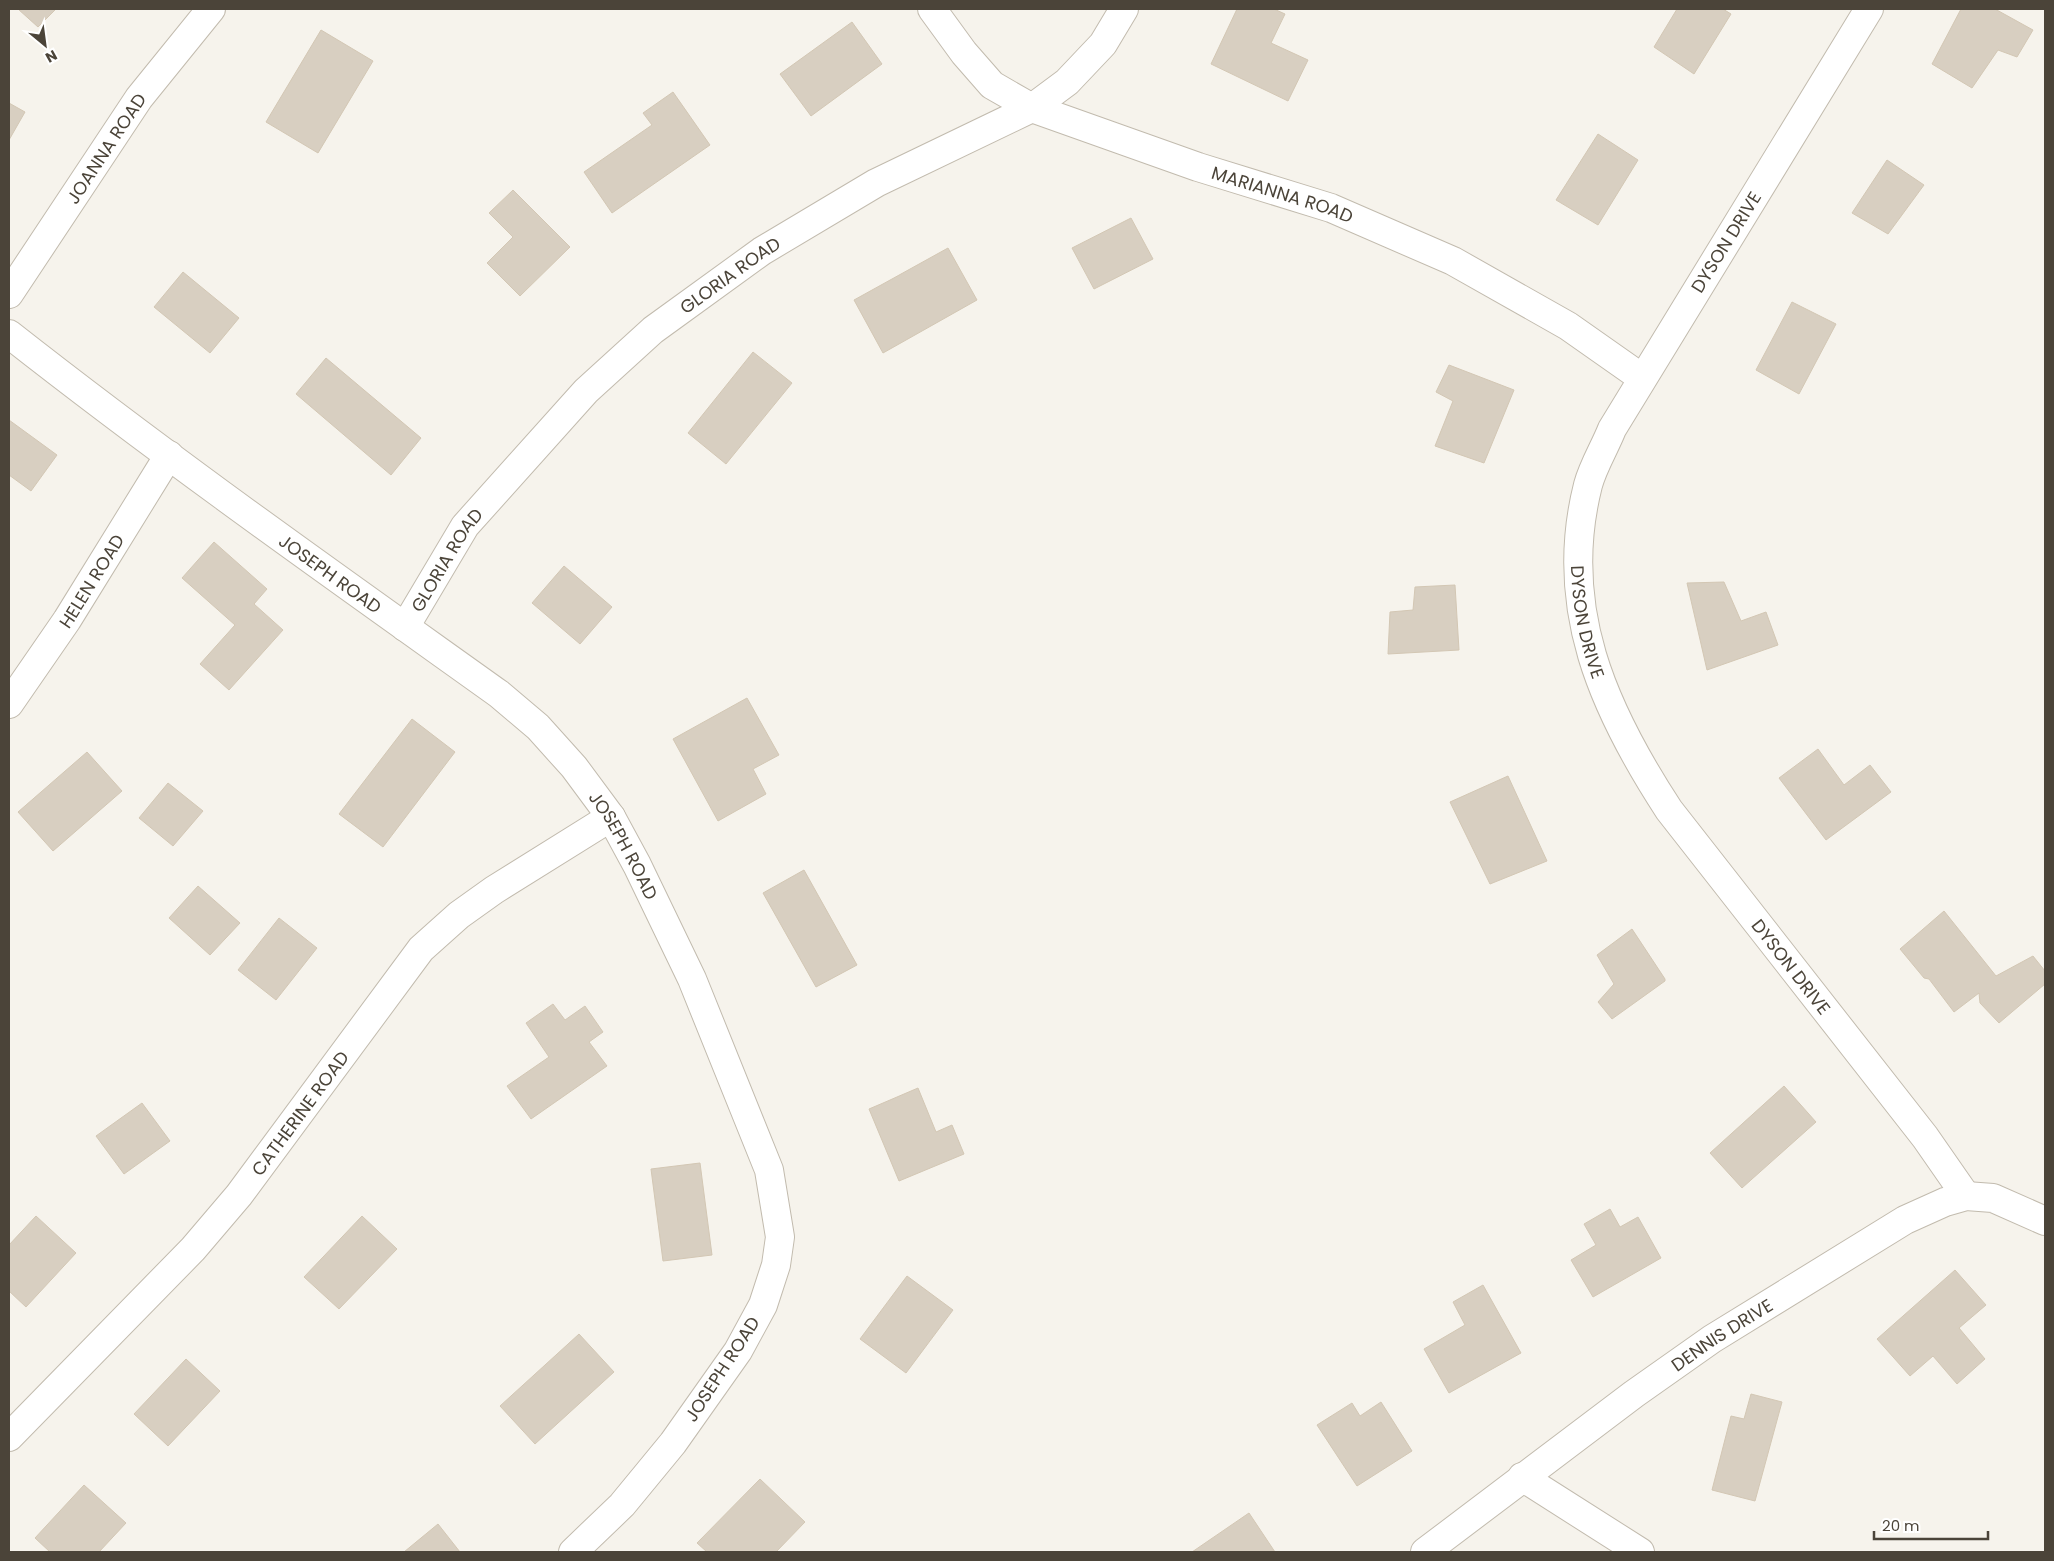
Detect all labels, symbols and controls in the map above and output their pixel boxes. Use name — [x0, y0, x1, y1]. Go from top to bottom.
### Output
north arrow — [20, 20, 70, 70]
text: N — [42, 45, 61, 68]
street label: JOANNA ROAD — [60, 88, 152, 208]
street label: MARIANNA ROAD — [1209, 159, 1357, 229]
street label: DYSON DRIVE — [1685, 187, 1767, 297]
street label: GLORIA ROAD — [674, 230, 785, 319]
street label: GLORIA ROAD — [404, 502, 488, 616]
street label: JOSEPH ROAD — [274, 528, 387, 619]
street label: HELEN ROAD — [53, 529, 130, 633]
street label: DYSON DRIVE — [1566, 565, 1611, 682]
street label: JOSEPH ROAD — [583, 786, 664, 904]
street label: DYSON DRIVE — [1746, 914, 1837, 1020]
street label: CATHERINE ROAD — [245, 1045, 354, 1181]
street label: DENNIS DRIVE — [1666, 1292, 1777, 1377]
street label: JOSEPH ROAD — [679, 1311, 765, 1427]
scale bar — [1874, 1508, 1988, 1540]
text: 20 m — [1882, 1515, 1920, 1536]

